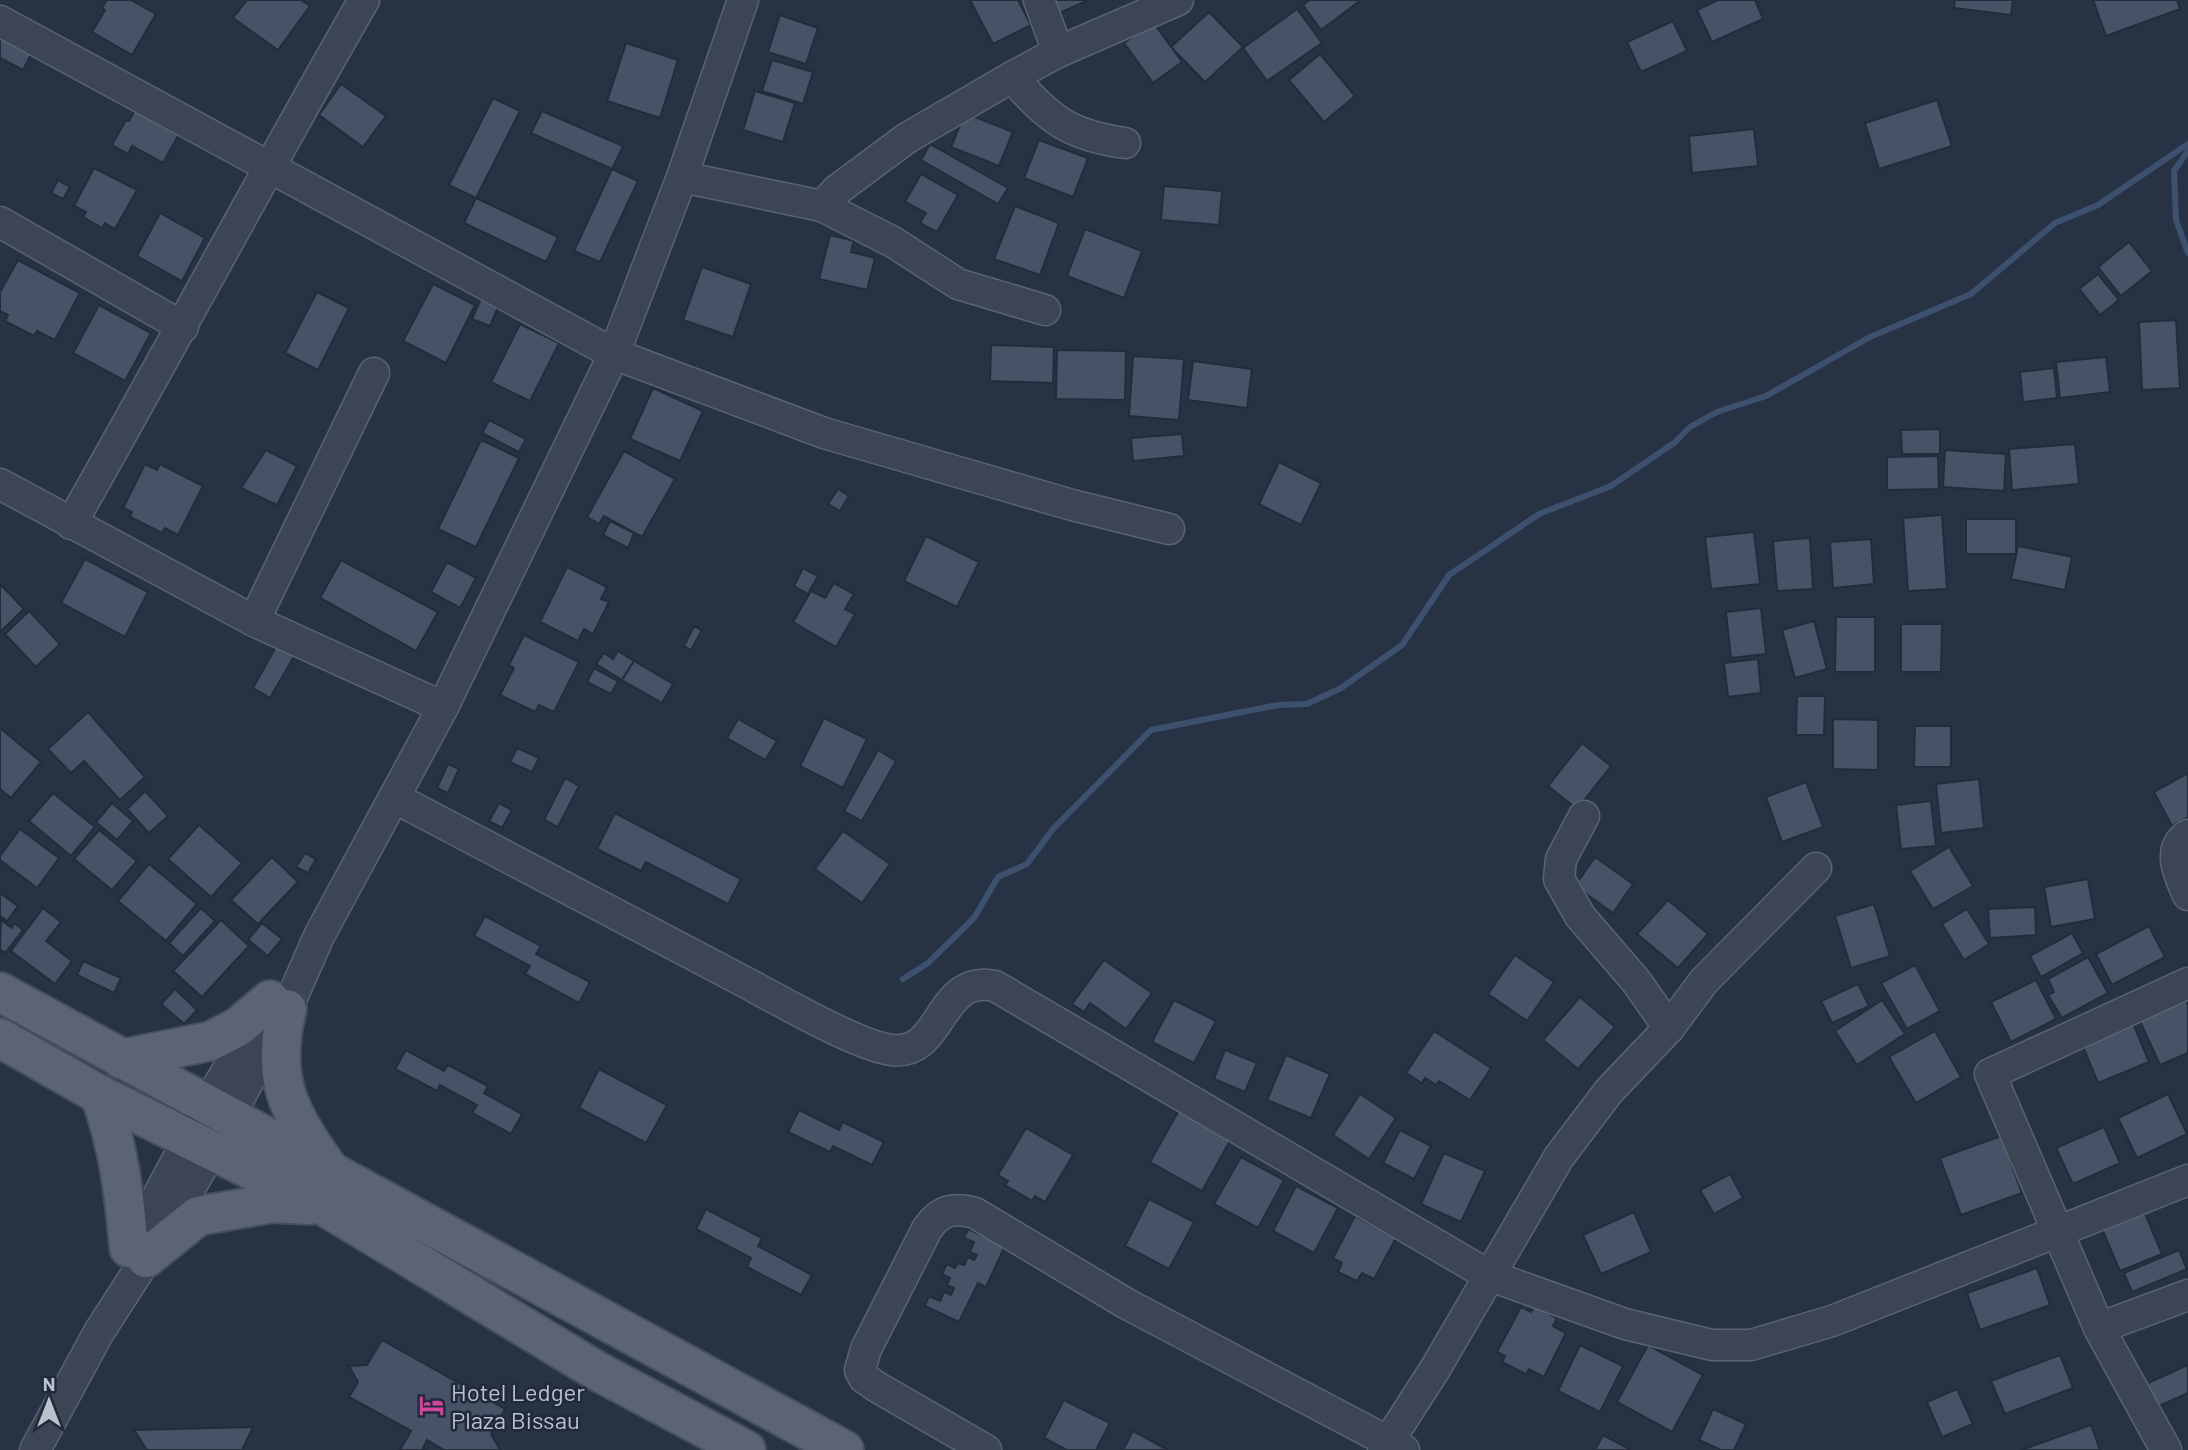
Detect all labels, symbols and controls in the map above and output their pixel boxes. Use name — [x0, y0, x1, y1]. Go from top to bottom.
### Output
north arrow — [14, 1366, 84, 1436]
text: N — [43, 1372, 55, 1395]
place label: Hotel Ledger Plaza Bissau — [451, 1377, 585, 1434]
hotel icon: Hotel Ledger Plaza Bissau — [417, 1391, 445, 1419]

